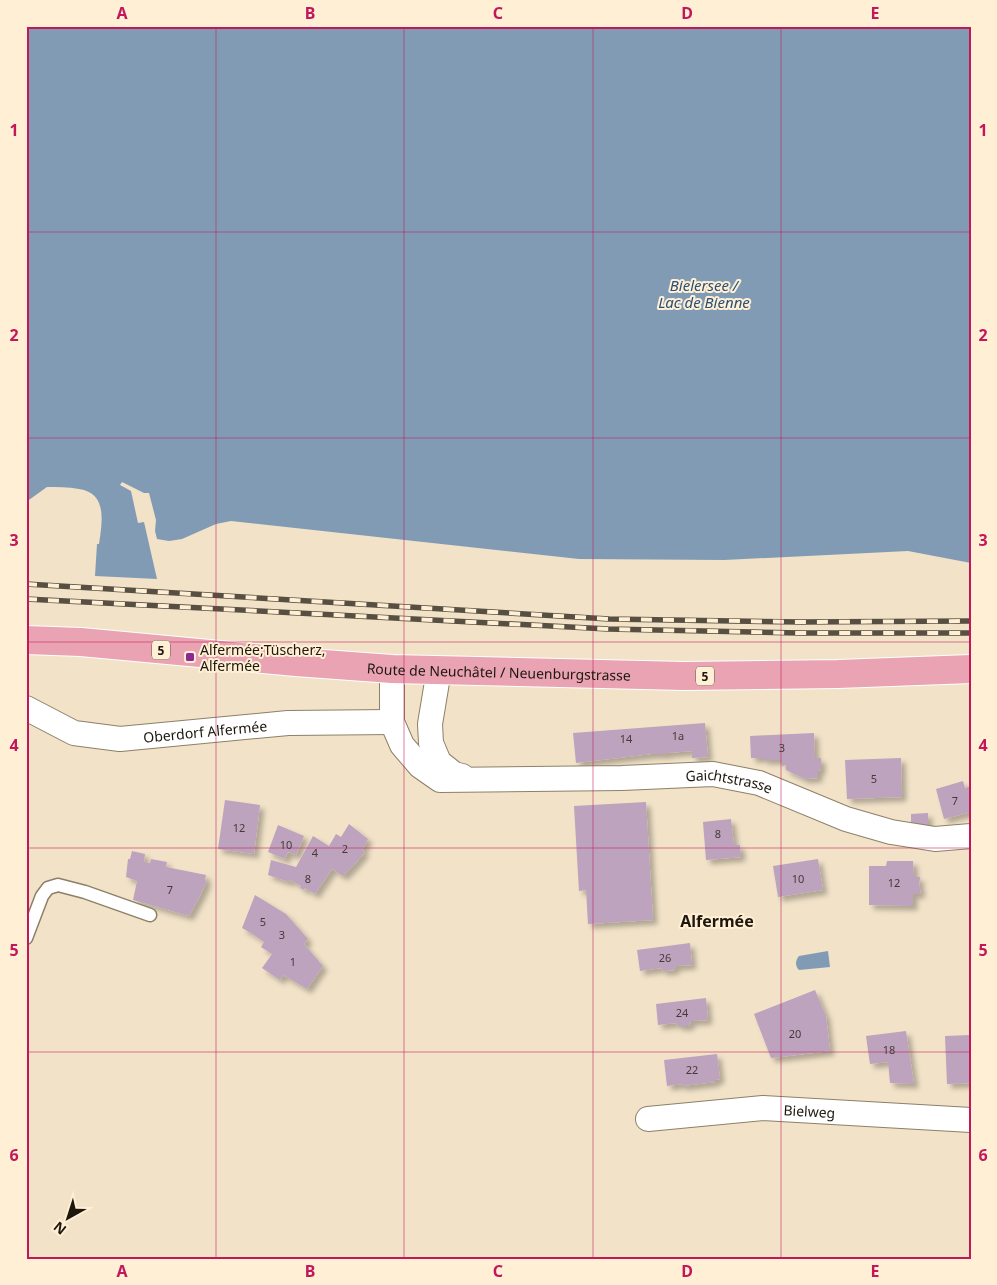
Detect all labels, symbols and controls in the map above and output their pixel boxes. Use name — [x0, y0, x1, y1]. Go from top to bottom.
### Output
text: A — [116, 2, 128, 24]
text: B — [305, 2, 315, 24]
text: C — [493, 2, 503, 24]
text: D — [681, 2, 693, 24]
text: E — [871, 2, 880, 24]
text: 1 — [9, 119, 19, 141]
text: 1 — [978, 119, 988, 141]
water label: Bielersee / Lac de Bienne — [658, 275, 750, 312]
text: 2 — [9, 324, 19, 346]
text: 2 — [978, 324, 988, 346]
text: 3 — [9, 529, 19, 551]
text: 3 — [978, 529, 988, 551]
road number: 5 — [152, 640, 170, 660]
place label: Alfermée;Tüscherz, Alfermée — [200, 640, 326, 675]
marker: Alfermée;Tüscherz, Alfermée — [184, 651, 196, 663]
street label: Route de Neuchâtel / Neuenburgstrasse — [366, 658, 631, 684]
road number: 5 — [696, 666, 714, 686]
street label: Oberdorf Alfermée — [142, 716, 268, 746]
house number: 1a — [672, 728, 684, 743]
house number: 14 — [620, 731, 633, 746]
text: 4 — [9, 734, 19, 756]
text: 4 — [978, 734, 988, 756]
house number: 3 — [779, 740, 785, 755]
street label: Gaichtstrasse — [685, 764, 776, 797]
house number: 5 — [871, 771, 877, 786]
house number: 7 — [952, 793, 958, 808]
house number: 12 — [233, 820, 245, 835]
house number: 8 — [715, 826, 721, 841]
house number: 10 — [280, 837, 292, 852]
house number: 2 — [342, 841, 348, 856]
house number: 4 — [312, 845, 319, 860]
house number: 8 — [305, 871, 311, 886]
house number: 10 — [792, 871, 804, 886]
house number: 12 — [888, 875, 900, 890]
house number: 7 — [167, 882, 173, 897]
district label: Alfermée — [680, 910, 754, 932]
house number: 5 — [260, 914, 266, 929]
house number: 3 — [279, 927, 285, 942]
text: 5 — [9, 939, 19, 961]
text: 5 — [978, 939, 988, 961]
house number: 26 — [659, 950, 671, 965]
house number: 1 — [290, 954, 296, 969]
house number: 24 — [676, 1005, 689, 1020]
house number: 20 — [789, 1026, 801, 1041]
house number: 18 — [883, 1042, 895, 1057]
house number: 22 — [686, 1062, 698, 1077]
street label: Bielweg — [783, 1100, 836, 1122]
text: 6 — [9, 1144, 19, 1166]
text: 6 — [978, 1144, 988, 1166]
north arrow — [42, 1192, 92, 1242]
text: N — [49, 1218, 70, 1239]
text: A — [116, 1260, 128, 1282]
text: B — [305, 1260, 315, 1282]
text: C — [493, 1260, 503, 1282]
text: D — [681, 1260, 693, 1282]
text: E — [871, 1260, 880, 1282]

